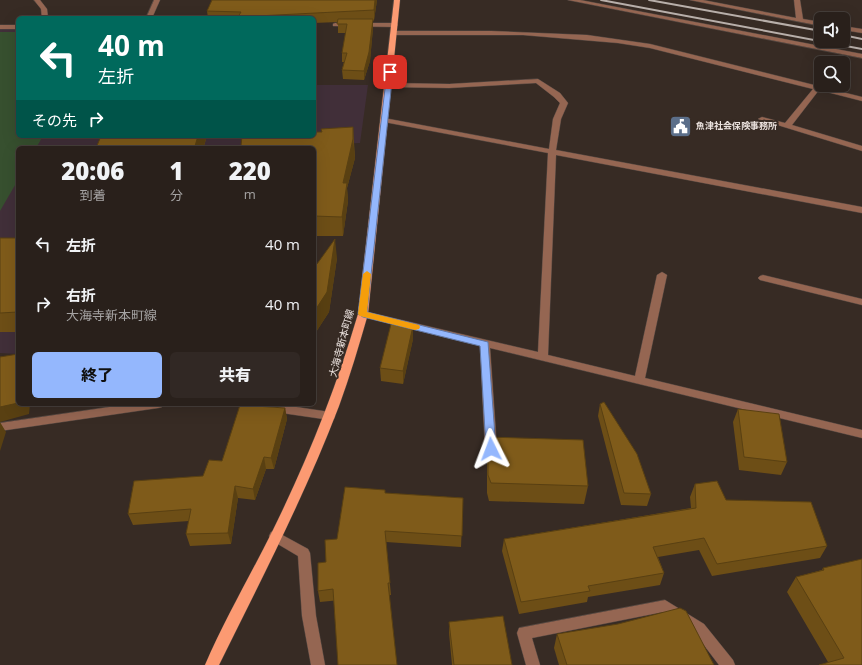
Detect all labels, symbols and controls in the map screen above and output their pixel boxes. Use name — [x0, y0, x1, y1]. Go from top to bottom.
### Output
map controls — [814, 12, 850, 92]
button: sound — [814, 12, 850, 48]
text: 40 m — [98, 26, 165, 64]
icon: left — [32, 32, 84, 84]
pin — [373, 55, 407, 89]
button: search — [814, 56, 850, 92]
icon: arrive — [379, 61, 401, 83]
text: 左折 — [98, 64, 134, 88]
icon: right — [85, 108, 107, 130]
text: その先 — [32, 110, 77, 130]
public building icon: 魚津社会保険事務所 — [667, 113, 693, 139]
place label: 魚津社会保険事務所 — [696, 119, 777, 132]
text: 20:06 — [61, 154, 124, 187]
text: 1 — [169, 154, 184, 187]
text: 220 — [229, 154, 271, 187]
text: m — [244, 185, 256, 203]
text: 到着 — [80, 186, 106, 204]
text: 分 — [170, 186, 183, 204]
icon: left — [32, 233, 54, 255]
text: 40 m — [265, 234, 300, 254]
text: 左折 — [66, 235, 96, 255]
text: 右折 — [66, 285, 96, 305]
icon: right — [32, 293, 54, 315]
text: 40 m — [265, 294, 300, 314]
text: 大海寺新本町線 — [66, 306, 157, 324]
street label: 大海寺新本町線 — [325, 307, 357, 379]
button: 終了 — [32, 352, 162, 398]
button: 共有 — [170, 352, 300, 398]
position arrow — [470, 428, 512, 470]

